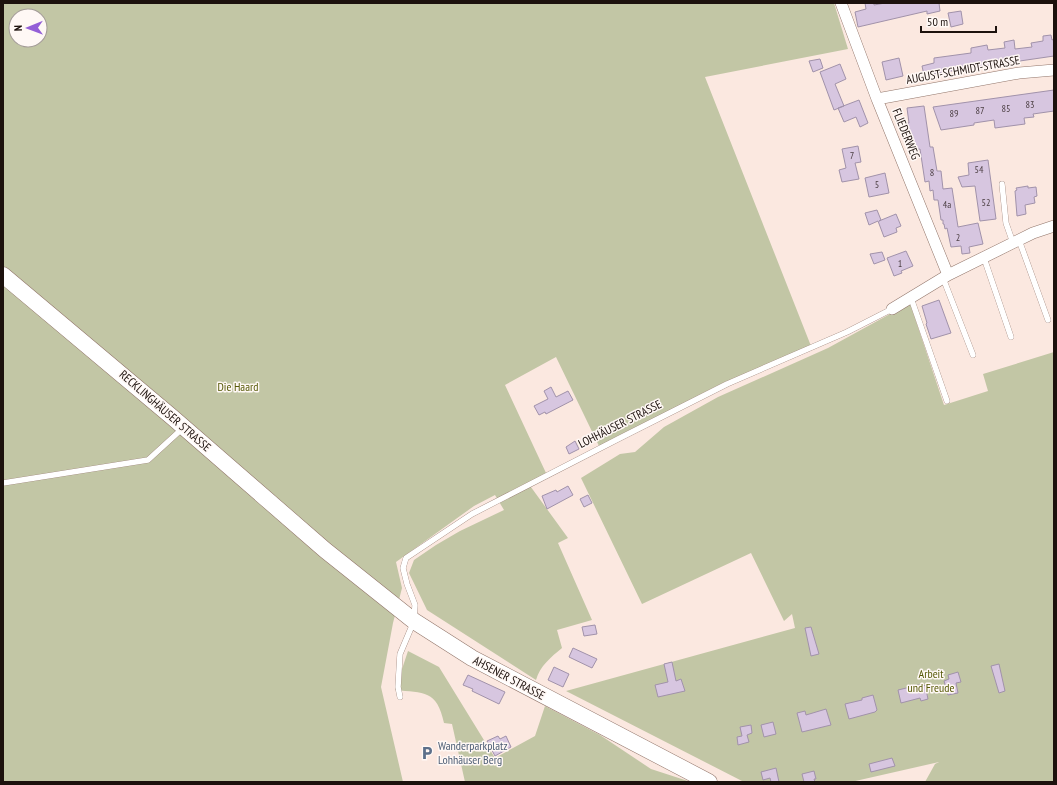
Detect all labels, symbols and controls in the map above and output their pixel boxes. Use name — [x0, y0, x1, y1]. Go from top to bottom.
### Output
north arrow — [8, 8, 48, 48]
scale bar — [921, 8, 996, 34]
text: 50 m — [927, 14, 948, 29]
text: N — [11, 25, 25, 31]
street label: AUGUST-SCHMIDT-STRASSE — [905, 52, 1021, 87]
house number: 83 — [1026, 98, 1035, 111]
house number: 85 — [1002, 102, 1011, 115]
house number: 87 — [976, 104, 985, 117]
street label: FLIEDERWEG — [889, 106, 924, 162]
house number: 89 — [950, 107, 959, 120]
house number: 7 — [850, 149, 854, 162]
house number: 54 — [975, 163, 984, 176]
house number: 8 — [930, 166, 934, 179]
house number: 5 — [875, 178, 879, 191]
house number: 52 — [982, 196, 991, 209]
house number: 4a — [943, 198, 951, 211]
house number: 2 — [956, 231, 960, 244]
house number: 1 — [898, 257, 902, 270]
street label: RECKLINGHÄUSER STRASSE — [116, 367, 214, 454]
park label: Die Haard — [218, 379, 258, 394]
street label: LOHHÄUSER STRASSE — [576, 396, 664, 451]
street label: AHSENER STRASSE — [471, 652, 548, 703]
park label: Arbeit und Freude — [908, 666, 954, 695]
place label: Wanderparkplatz Lohhäuser Berg — [438, 738, 508, 767]
parking icon: Wanderparkplatz Lohhäuser Berg — [419, 745, 435, 761]

